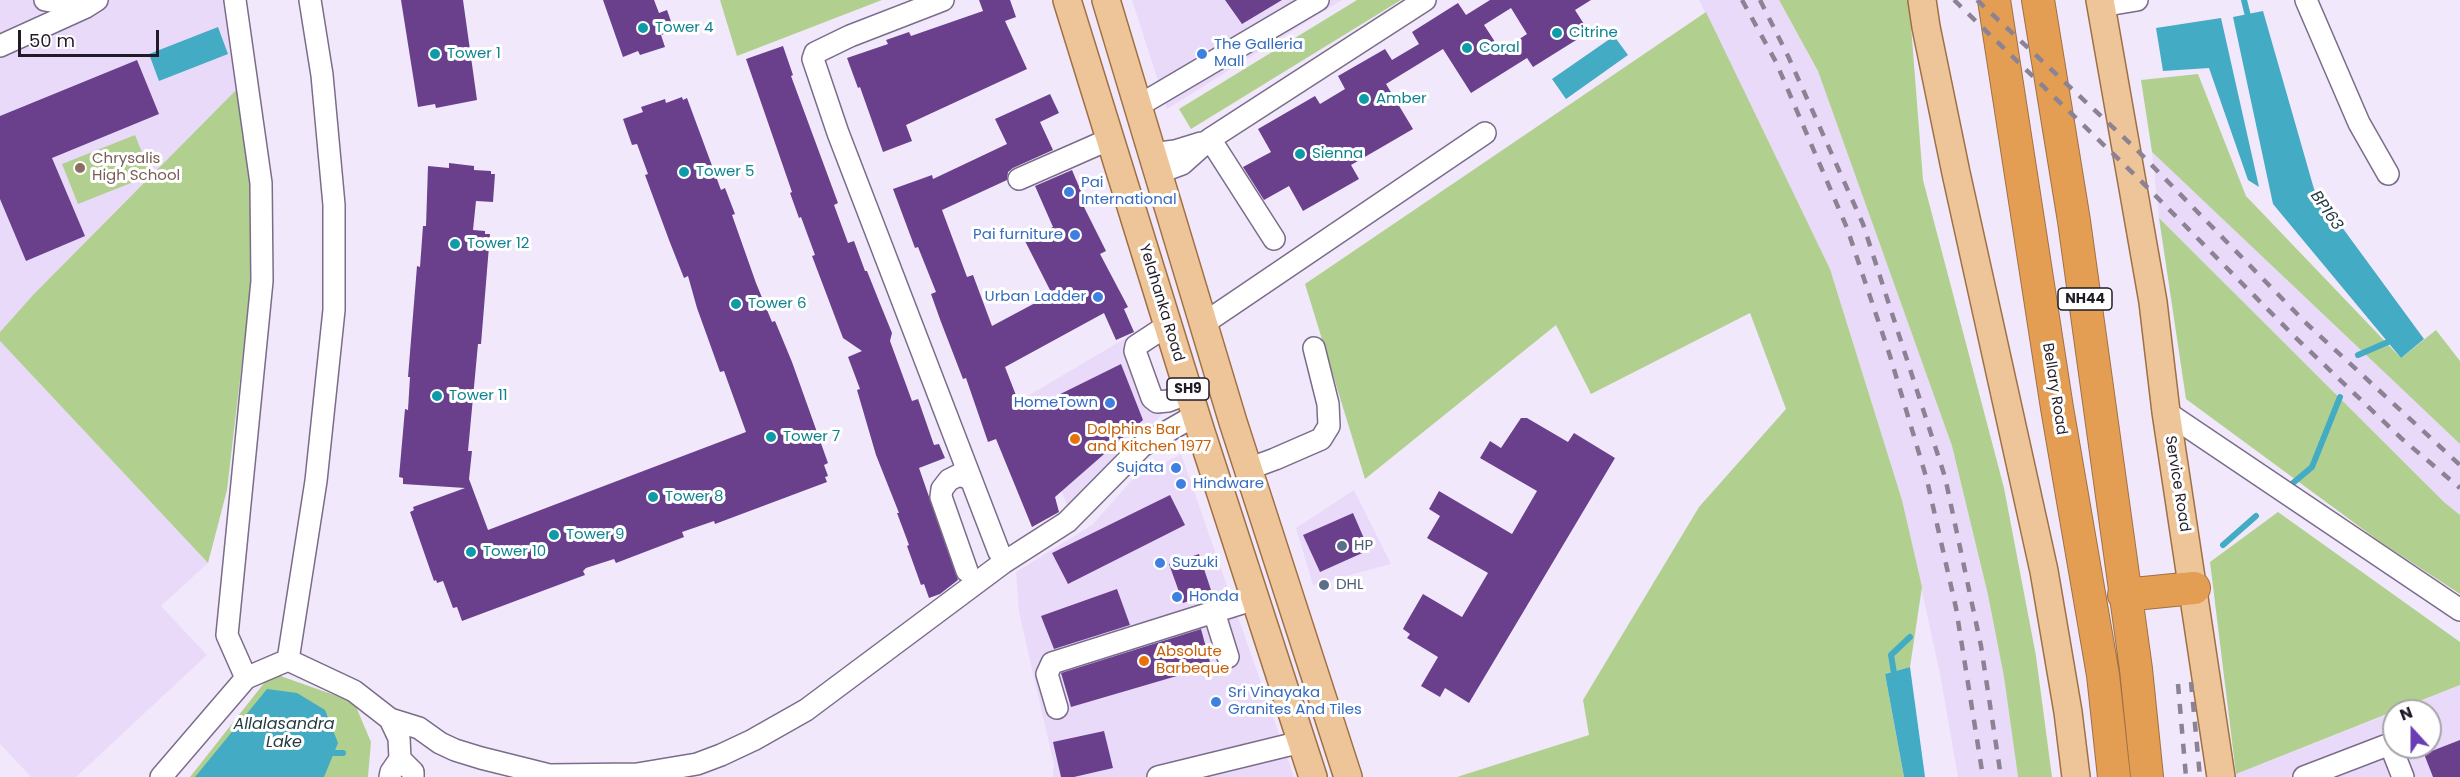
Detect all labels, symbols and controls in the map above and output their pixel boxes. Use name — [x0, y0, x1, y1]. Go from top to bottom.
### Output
scale bar — [21, 18, 162, 56]
place label: Tower 4 — [655, 19, 713, 37]
marker: Tower 4 — [636, 21, 650, 35]
place label: Citrine — [1569, 24, 1618, 42]
marker: Citrine — [1550, 26, 1564, 40]
text: 50 m — [29, 28, 75, 53]
place label: The Galleria Mall — [1214, 36, 1303, 71]
place label: Coral — [1479, 39, 1520, 57]
marker: Coral — [1460, 41, 1474, 55]
place label: Tower 1 — [447, 45, 501, 63]
marker: Tower 1 — [428, 47, 442, 61]
marker: The Galleria Mall — [1195, 47, 1209, 61]
place label: Amber — [1376, 90, 1427, 108]
marker: Amber — [1357, 92, 1371, 106]
place label: Sienna — [1312, 145, 1363, 163]
marker: Sienna — [1293, 147, 1307, 161]
place label: Chrysalis High School — [92, 150, 180, 185]
marker: Chrysalis High School — [73, 161, 87, 175]
place label: Tower 5 — [696, 163, 754, 181]
marker: Tower 5 — [677, 165, 691, 179]
place label: Pai International — [1081, 174, 1177, 209]
marker: Pai International — [1062, 185, 1076, 199]
water label: BP163 — [2306, 188, 2346, 234]
place label: Pai furniture — [973, 226, 1063, 244]
marker: Pai furniture — [1068, 228, 1082, 242]
place label: Tower 12 — [467, 235, 529, 253]
marker: Tower 12 — [448, 237, 462, 251]
street label: Yelahanka Road — [1135, 242, 1187, 364]
place label: Urban Ladder — [985, 288, 1086, 306]
road number: NH44 — [2058, 288, 2112, 310]
marker: Urban Ladder — [1091, 290, 1105, 304]
place label: Tower 6 — [748, 295, 806, 313]
marker: Tower 6 — [729, 297, 743, 311]
street label: Bellary Road — [2038, 342, 2070, 436]
road number: SH9 — [1167, 378, 1209, 400]
place label: Tower 11 — [449, 387, 508, 405]
marker: Tower 11 — [430, 389, 444, 403]
place label: HomeTown — [1014, 394, 1098, 412]
marker: HomeTown — [1103, 396, 1117, 410]
place label: Dolphins Bar and Kitchen 1977 — [1087, 421, 1211, 456]
place label: Tower 7 — [783, 428, 840, 446]
marker: Tower 7 — [764, 430, 778, 444]
marker: Dolphins Bar and Kitchen 1977 — [1068, 432, 1082, 446]
street label: Service Road — [2161, 435, 2193, 533]
place label: Sujata — [1116, 459, 1164, 477]
marker: Sujata — [1169, 461, 1183, 475]
place label: Hindware — [1193, 475, 1264, 493]
marker: Hindware — [1174, 477, 1188, 491]
place label: Tower 8 — [665, 488, 723, 506]
marker: Tower 8 — [646, 490, 660, 504]
place label: Tower 9 — [566, 526, 624, 544]
marker: Tower 9 — [547, 528, 561, 542]
place label: HP — [1354, 537, 1373, 555]
marker: HP — [1335, 539, 1349, 553]
place label: Tower 10 — [483, 543, 546, 561]
marker: Tower 10 — [464, 545, 478, 559]
place label: Suzuki — [1172, 554, 1218, 572]
marker: Suzuki — [1153, 556, 1167, 570]
place label: DHL — [1336, 576, 1363, 594]
marker: DHL — [1317, 578, 1331, 592]
place label: Honda — [1189, 588, 1239, 606]
marker: Honda — [1170, 590, 1184, 604]
place label: Absolute Barbeque — [1156, 643, 1229, 678]
marker: Absolute Barbeque — [1137, 654, 1151, 668]
place label: Sri Vinayaka Granites And Tiles — [1228, 684, 1362, 719]
marker: Sri Vinayaka Granites And Tiles — [1209, 695, 1223, 709]
north arrow — [2382, 699, 2442, 759]
text: N — [2396, 701, 2416, 726]
water label: Allalasandra Lake — [233, 715, 335, 753]

